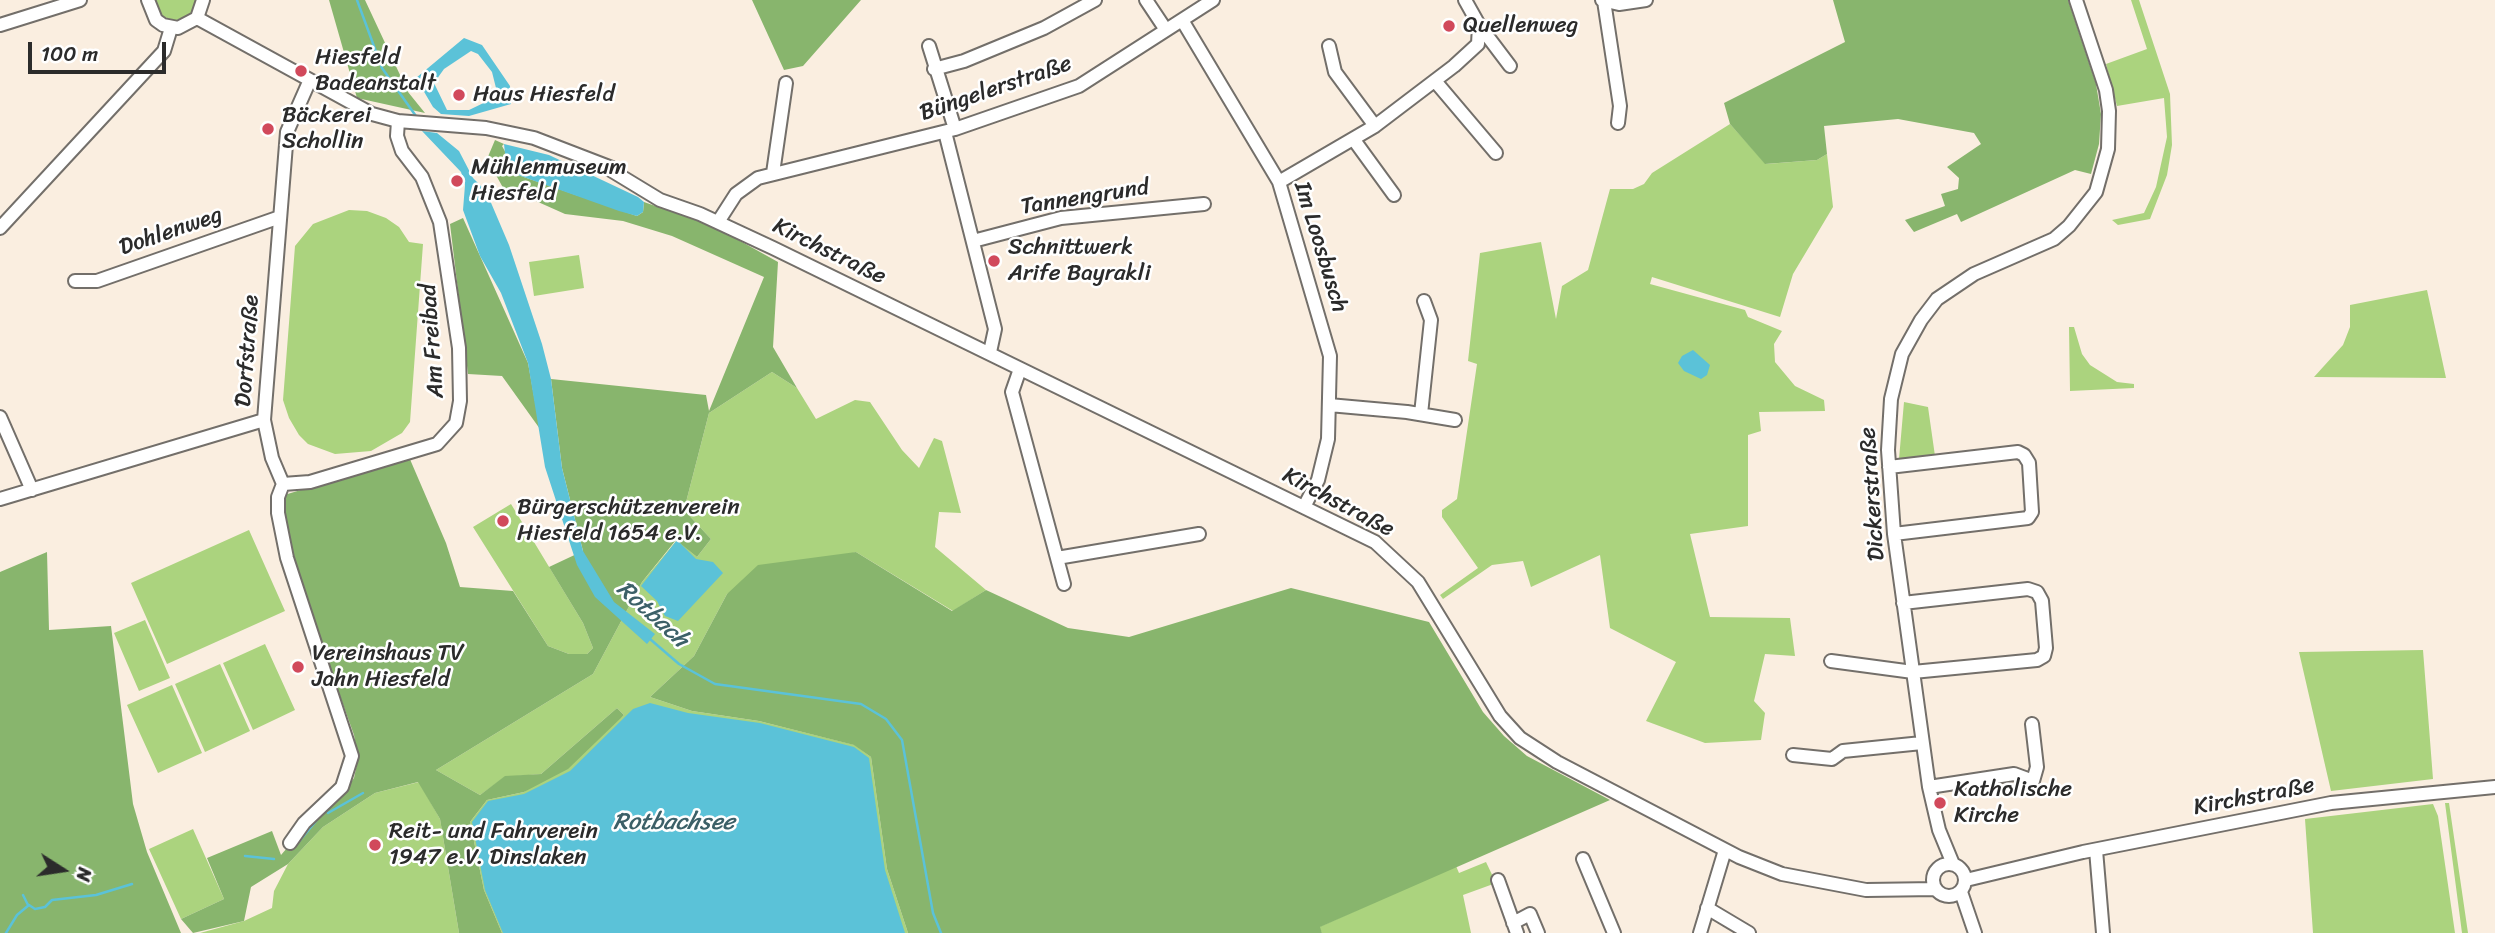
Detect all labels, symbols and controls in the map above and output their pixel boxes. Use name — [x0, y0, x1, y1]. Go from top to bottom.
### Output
place label: Quellenweg — [1463, 12, 1578, 40]
marker: Quellenweg — [1441, 18, 1457, 34]
scale bar — [32, 28, 170, 72]
text: 100 m — [41, 35, 98, 73]
place label: Hiesfeld Badeanstalt — [315, 44, 436, 98]
street label: Büngelerstraße — [916, 50, 1076, 128]
marker: Hiesfeld Badeanstalt — [293, 63, 309, 79]
place label: Haus Hiesfeld — [473, 81, 614, 109]
marker: Haus Hiesfeld — [451, 87, 467, 103]
place label: Bäckerei Schollin — [282, 102, 371, 156]
marker: Bäckerei Schollin — [260, 121, 276, 137]
place label: Mühlenmuseum Hiesfeld — [471, 154, 627, 208]
marker: Mühlenmuseum Hiesfeld — [449, 173, 465, 189]
street label: Tannengrund — [1019, 174, 1151, 222]
street label: Im Loosbusch — [1287, 178, 1353, 316]
street label: Dohlenweg — [116, 202, 226, 262]
street label: Kirchstraße — [768, 213, 890, 291]
place label: Schnittwerk Arife Bayrakli — [1008, 234, 1151, 288]
marker: Schnittwerk Arife Bayrakli — [986, 253, 1002, 269]
street label: Am Freibad — [415, 283, 451, 399]
street label: Dorfstraße — [230, 294, 266, 408]
street label: Dickerstraße — [1855, 426, 1891, 562]
street label: Kirchstraße — [1277, 462, 1399, 544]
place label: Bürgerschützenverein Hiesfeld 1654 e.V. — [517, 494, 740, 548]
marker: Bürgerschützenverein Hiesfeld 1654 e.V. — [495, 513, 511, 529]
water label: Rotbach — [610, 575, 694, 655]
place label: Vereinshaus TV Jahn Hiesfeld — [312, 640, 464, 694]
marker: Vereinshaus TV Jahn Hiesfeld — [290, 659, 306, 675]
street label: Kirchstraße — [2191, 772, 2317, 822]
place label: Katholische Kirche — [1954, 776, 2072, 830]
marker: Katholische Kirche — [1932, 795, 1948, 811]
water label: Rotbachsee — [613, 809, 735, 837]
place label: Reit- und Fahrverein 1947 e.V. Dinslaken — [389, 818, 598, 872]
north arrow — [28, 835, 98, 905]
marker: Reit- und Fahrverein 1947 e.V. Dinslaken — [367, 837, 383, 853]
text: N — [67, 865, 102, 884]

